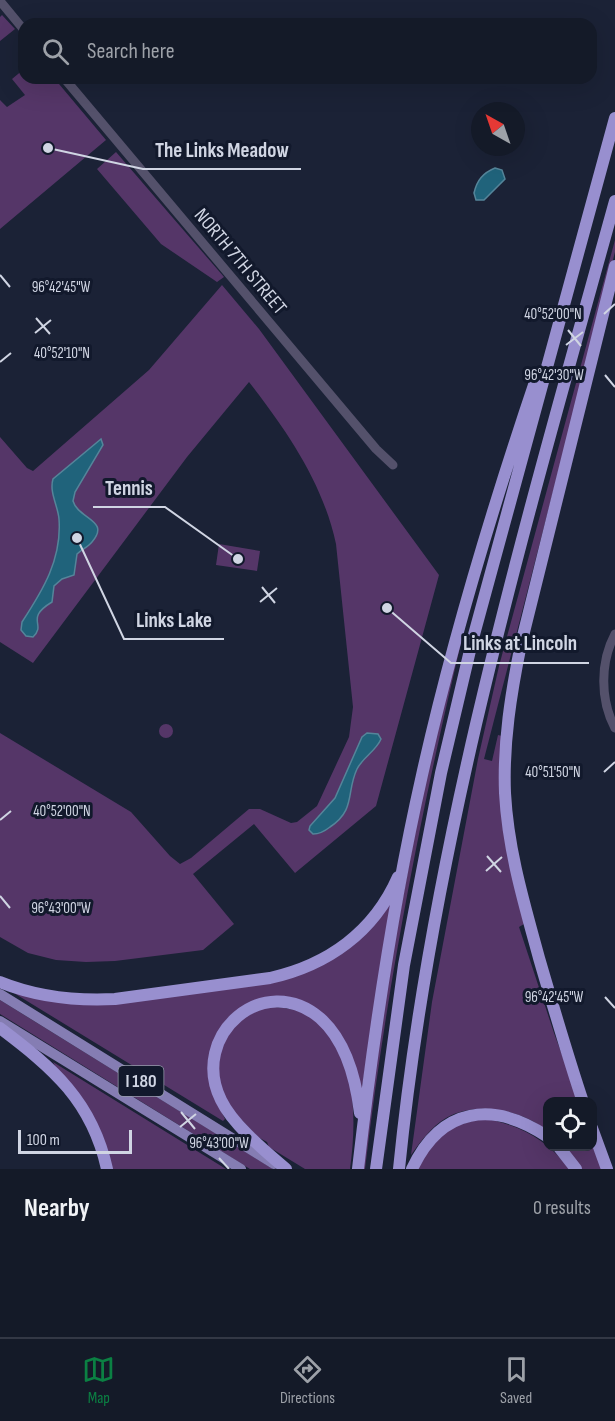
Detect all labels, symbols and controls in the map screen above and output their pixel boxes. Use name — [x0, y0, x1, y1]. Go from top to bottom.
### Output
search box — [18, 18, 597, 84]
icon: search — [39, 35, 72, 68]
text: Search here — [87, 38, 174, 65]
north arrow — [471, 102, 525, 156]
callout: The Links Meadow — [143, 130, 301, 169]
text: The Links Meadow — [155, 138, 289, 163]
street label: NORTH 7TH STREET — [189, 204, 291, 319]
text: 96°42'45"W — [32, 278, 91, 297]
text: 40°52'00"N — [524, 305, 582, 324]
text: 40°52'10"N — [34, 344, 90, 363]
text: 96°42'30"W — [524, 366, 584, 385]
callout: Tennis — [93, 468, 165, 507]
text: Tennis — [105, 476, 153, 501]
callout: Links Lake — [124, 600, 224, 639]
text: Links Lake — [136, 608, 212, 633]
callout: Links at Lincoln — [451, 624, 589, 663]
text: Links at Lincoln — [463, 631, 577, 656]
text: 40°51'50"N — [525, 763, 581, 782]
text: 40°52'00"N — [33, 802, 91, 821]
text: 96°43'00"W — [31, 899, 91, 918]
text: 96°42'45"W — [525, 988, 584, 1007]
road number: I 180 — [118, 1066, 164, 1096]
map controls — [543, 1097, 597, 1151]
button: locate — [543, 1097, 597, 1151]
scale bar — [18, 1127, 132, 1154]
text: 100 m — [27, 1131, 60, 1150]
text: 96°43'00"W — [189, 1134, 249, 1153]
text: Nearby — [24, 1193, 90, 1224]
text: 0 results — [533, 1196, 591, 1220]
tab: Map — [82, 1353, 115, 1408]
tab: Directions — [280, 1353, 335, 1408]
tab: Saved — [500, 1353, 533, 1408]

